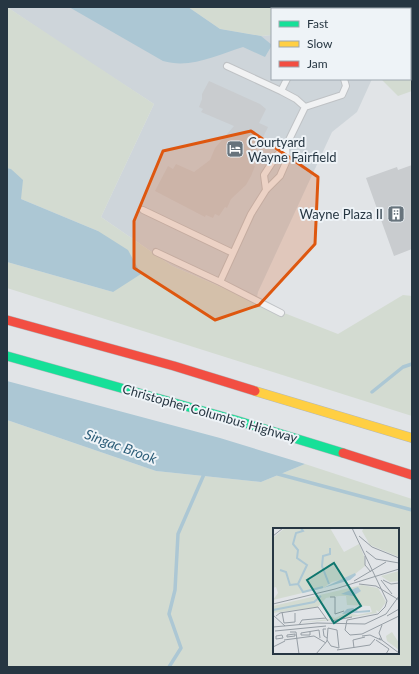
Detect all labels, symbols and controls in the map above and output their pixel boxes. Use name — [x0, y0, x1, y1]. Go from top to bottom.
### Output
legend — [271, 8, 411, 80]
text: Fast — [307, 16, 329, 31]
text: Slow — [307, 36, 333, 51]
text: Jam — [307, 56, 328, 71]
place label: Courtyard Wayne Fairfield — [248, 134, 337, 165]
hotel icon: Courtyard Wayne Fairfield — [225, 139, 245, 159]
building icon: Wayne Plaza II — [386, 204, 406, 224]
place label: Wayne Plaza II — [300, 206, 383, 222]
street label: Christopher Columbus Highway — [121, 380, 300, 446]
water label: Singac Brook — [83, 425, 159, 467]
inset map — [273, 528, 399, 654]

